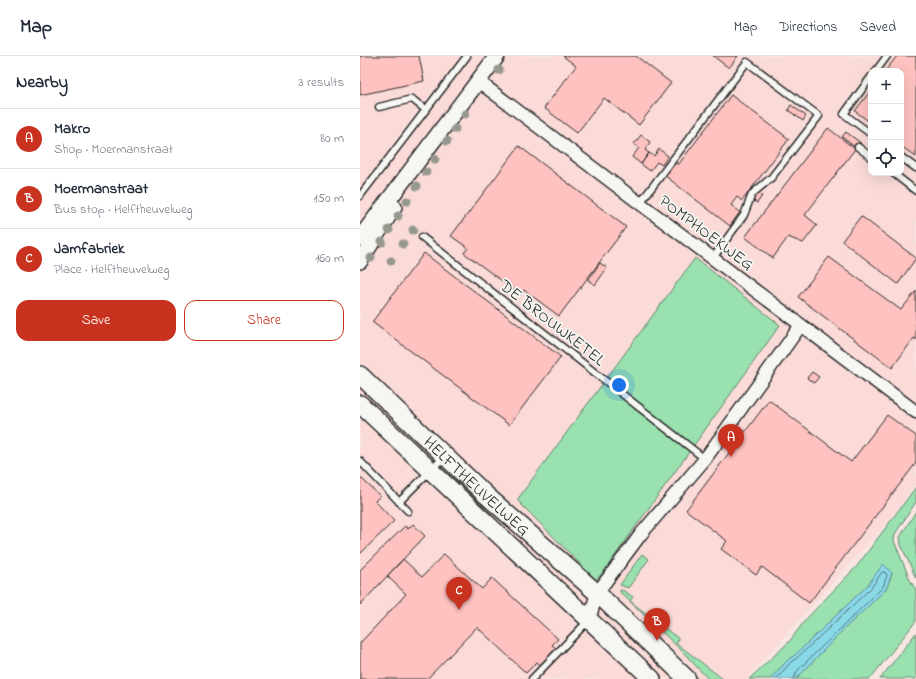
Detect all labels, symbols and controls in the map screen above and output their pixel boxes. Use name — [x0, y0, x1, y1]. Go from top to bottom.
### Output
text: Map — [20, 14, 52, 41]
text: Map — [734, 17, 757, 38]
text: Directions — [779, 17, 837, 38]
text: Saved — [859, 17, 896, 38]
map controls — [868, 68, 904, 176]
button: + — [868, 68, 904, 104]
text: Nearby — [16, 70, 68, 95]
text: 3 results — [298, 73, 344, 92]
button: − — [868, 104, 904, 140]
text: Makro — [54, 118, 90, 140]
text: A — [25, 129, 33, 148]
text: 80 m — [320, 129, 344, 148]
text: Shop · Moermanstraat — [54, 140, 173, 159]
button: locate — [868, 140, 904, 176]
text: Moermanstraat — [54, 178, 148, 200]
text: B — [25, 189, 33, 208]
text: 150 m — [313, 189, 344, 208]
street label: POMPHOEKWEG — [654, 189, 759, 277]
text: Bus stop · Helftheuvelweg — [54, 200, 193, 219]
text: Jamfabriek — [54, 238, 125, 260]
text: C — [25, 249, 33, 268]
text: 160 m — [315, 249, 344, 268]
text: Place · Helftheuvelweg — [54, 260, 169, 279]
street label: DE BROUWKETEL — [493, 273, 611, 373]
button: Save — [16, 300, 176, 341]
button: Share — [184, 300, 344, 341]
your location — [609, 375, 629, 395]
pin: A — [718, 424, 744, 457]
street label: HELFTHEUVELWEG — [417, 431, 535, 542]
pin: C — [446, 577, 472, 610]
pin: B — [644, 608, 670, 641]

